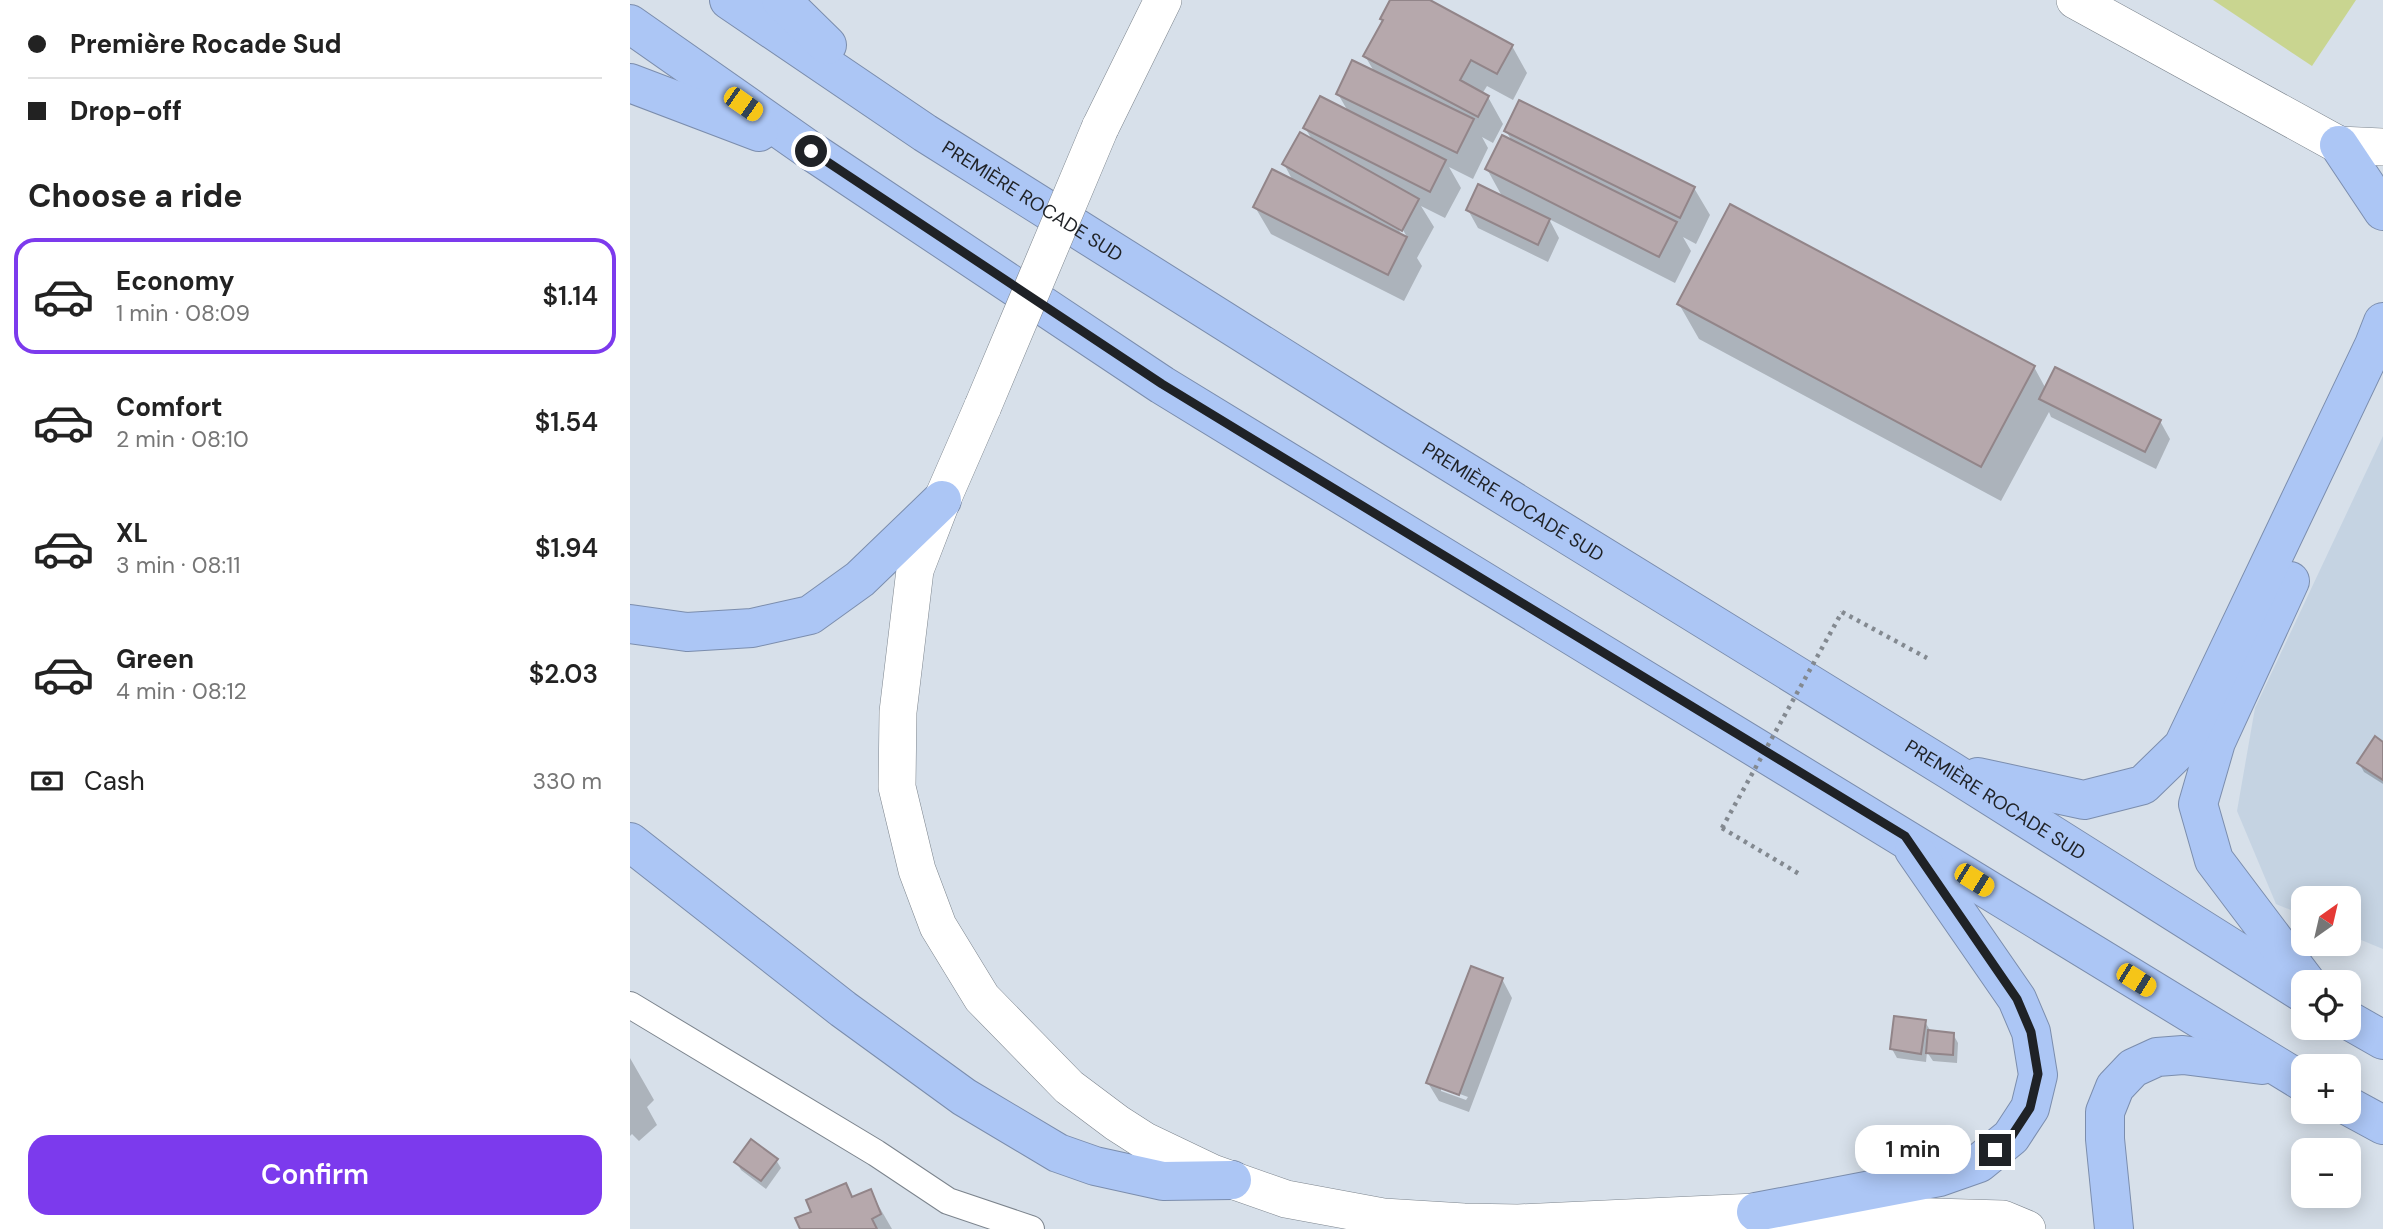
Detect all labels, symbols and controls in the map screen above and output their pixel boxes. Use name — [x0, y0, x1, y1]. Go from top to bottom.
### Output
text: Première Rocade Sud — [70, 27, 342, 61]
car — [720, 83, 767, 125]
text: Drop-off — [70, 94, 182, 128]
route start — [795, 135, 827, 167]
street label: PREMIÈRE ROCADE SUD — [937, 135, 1127, 267]
text: Choose a ride — [28, 175, 243, 217]
text: Economy — [116, 264, 234, 298]
icon: car — [32, 265, 95, 328]
text: $1.14 — [542, 279, 598, 313]
text: 1 min · 08:09 — [116, 298, 250, 328]
text: Comfort — [116, 390, 222, 424]
icon: car — [32, 391, 95, 454]
text: $1.54 — [535, 405, 598, 439]
text: 2 min · 08:10 — [116, 424, 249, 454]
street label: PREMIÈRE ROCADE SUD — [1418, 436, 1609, 567]
text: XL — [116, 516, 148, 550]
icon: car — [32, 517, 95, 580]
text: $1.94 — [535, 531, 598, 565]
text: 3 min · 08:11 — [116, 550, 240, 580]
text: Green — [116, 642, 194, 676]
icon: car — [32, 643, 95, 706]
text: $2.03 — [529, 657, 598, 691]
text: 4 min · 08:12 — [116, 676, 247, 706]
street label: PREMIÈRE ROCADE SUD — [1900, 734, 2090, 866]
icon: cash — [28, 762, 66, 800]
text: Cash — [84, 764, 145, 798]
text: 330 m — [532, 766, 602, 796]
car — [1951, 860, 1998, 900]
north arrow — [2291, 886, 2361, 956]
map controls — [2291, 886, 2361, 1208]
car — [2113, 960, 2160, 1000]
button: locate — [2291, 970, 2361, 1040]
button: + — [2291, 1054, 2361, 1124]
callout: 1 min — [1855, 1126, 1970, 1174]
text: 1 min — [1886, 1134, 1940, 1164]
route end — [1979, 1134, 2011, 1166]
button: Confirm — [28, 1135, 602, 1215]
button: − — [2291, 1138, 2361, 1208]

